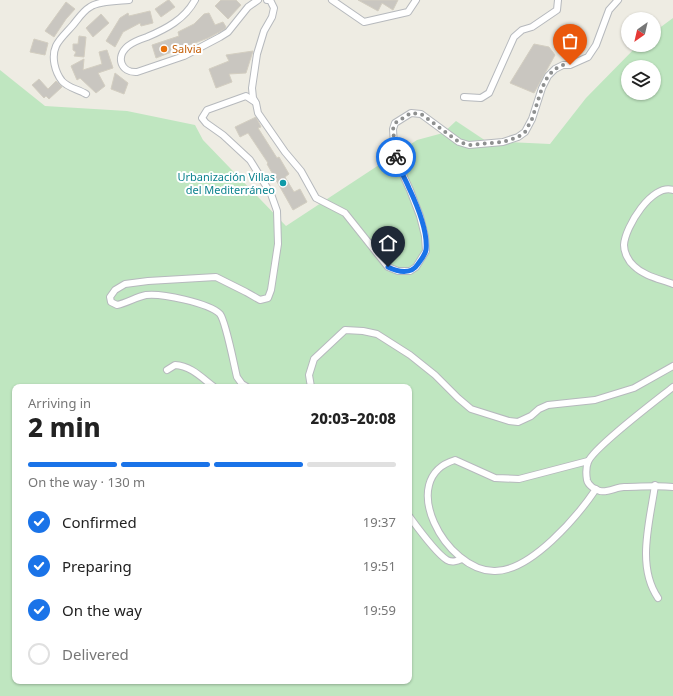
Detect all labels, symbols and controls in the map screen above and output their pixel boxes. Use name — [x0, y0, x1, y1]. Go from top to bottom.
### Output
north arrow — [621, 12, 661, 52]
map controls — [621, 12, 661, 100]
pin — [553, 24, 587, 65]
icon: bag — [559, 30, 581, 52]
place label: Salvia — [172, 41, 202, 56]
marker: Salvia — [159, 44, 169, 54]
button: layers — [621, 60, 661, 100]
courier — [376, 137, 416, 177]
icon: bike — [385, 146, 407, 168]
place label: Urbanización Villas del Mediterráneo — [178, 169, 275, 197]
marker: Urbanización Villas del Mediterráneo — [278, 178, 288, 188]
pin — [371, 226, 405, 267]
icon: home — [377, 232, 399, 254]
text: Arriving in — [28, 394, 91, 412]
text: 20:03–20:08 — [311, 408, 396, 428]
text: 2 min — [28, 409, 101, 445]
text: On the way · 130 m — [28, 473, 145, 491]
icon: check — [28, 511, 50, 533]
text: Confirmed — [62, 512, 137, 532]
text: 19:37 — [363, 513, 396, 531]
icon: check — [28, 555, 50, 577]
text: Preparing — [62, 556, 132, 576]
text: 19:51 — [363, 557, 396, 575]
icon: check — [28, 599, 50, 621]
text: On the way — [62, 600, 142, 620]
text: 19:59 — [363, 601, 396, 619]
text: Delivered — [62, 644, 129, 664]

